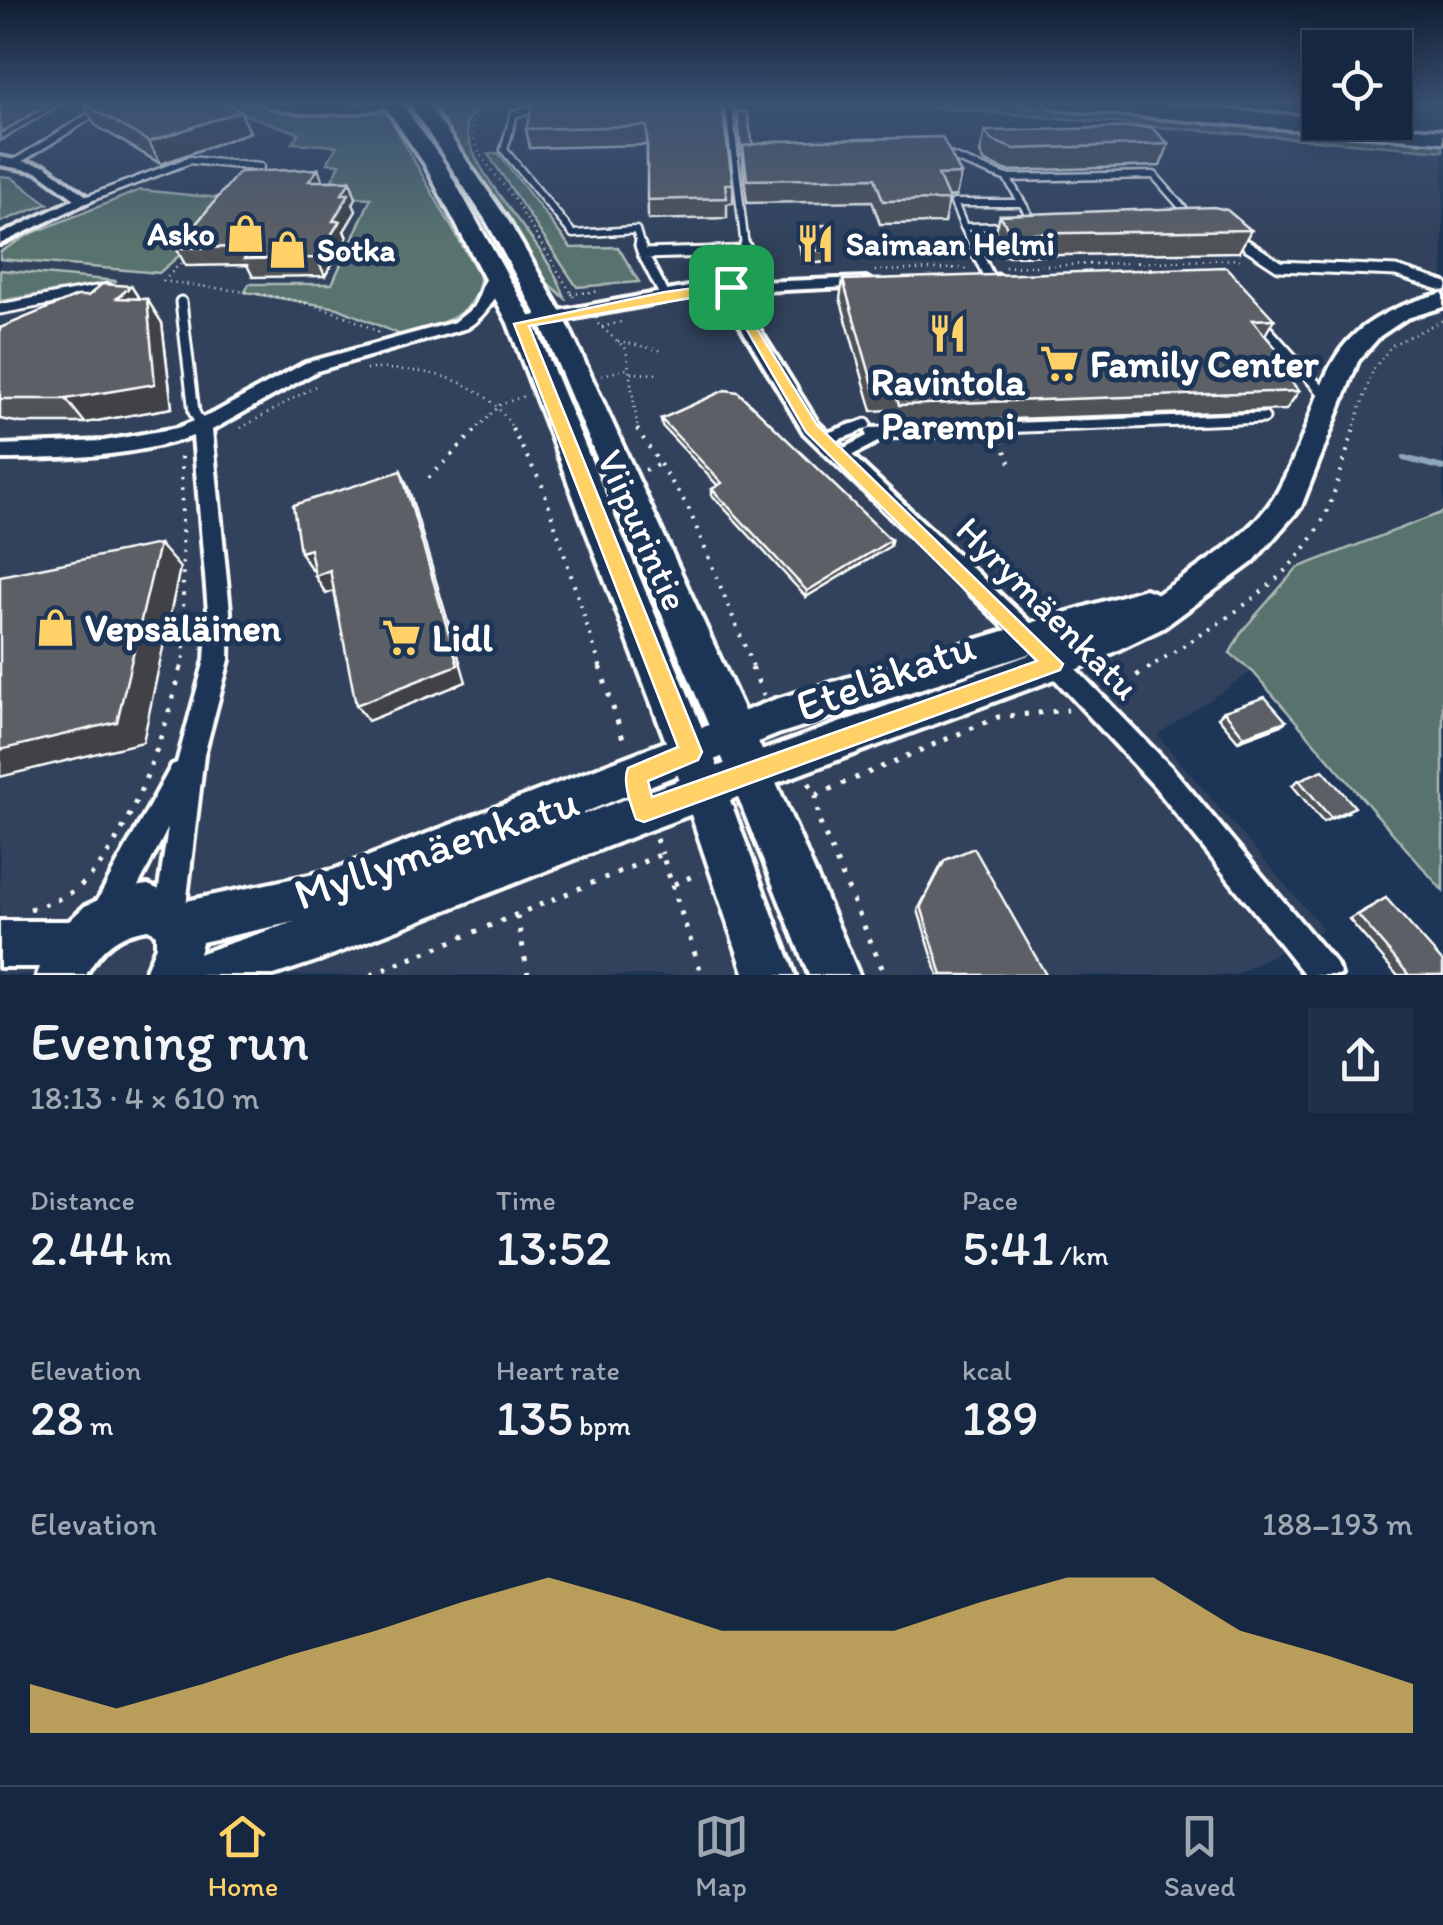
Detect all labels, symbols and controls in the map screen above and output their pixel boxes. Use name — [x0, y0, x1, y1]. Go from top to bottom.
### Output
map controls — [1302, 30, 1412, 140]
button: locate — [1302, 30, 1412, 140]
shop icon: Asko — [224, 213, 266, 255]
place label: Asko — [147, 215, 215, 253]
restaurant icon: Saimaan Helmi — [795, 223, 837, 265]
place label: Saimaan Helmi — [846, 225, 1055, 263]
shop icon: Sotka — [266, 229, 308, 271]
place label: Sotka — [317, 231, 396, 269]
pin — [689, 245, 774, 330]
icon: arrive — [704, 260, 759, 315]
restaurant icon: Ravintola Parempi — [927, 312, 969, 354]
place label: Family Center — [1090, 341, 1320, 387]
supermarket icon: Family Center — [1039, 343, 1081, 385]
place label: Ravintola Parempi — [871, 359, 1025, 449]
street label: Viipurintie — [587, 443, 699, 617]
street label: Hyrymäenkatu — [947, 507, 1149, 709]
place label: Vepsäläinen — [85, 605, 282, 651]
shop icon: Vepsäläinen — [34, 607, 76, 649]
place label: Lidl — [432, 615, 493, 661]
supermarket icon: Lidl — [381, 617, 423, 659]
street label: Eteläkatu — [788, 618, 982, 732]
street label: Myllymäenkatu — [287, 773, 585, 921]
text: Evening run — [30, 1008, 309, 1074]
button: share — [1308, 1008, 1413, 1113]
text: 18:13 · 4 × 610 m — [30, 1079, 259, 1117]
text: Distance — [30, 1183, 135, 1217]
text: Time — [496, 1183, 556, 1217]
text: Pace — [962, 1183, 1018, 1217]
text: 2.44 — [30, 1217, 129, 1278]
text: 13:52 — [496, 1217, 611, 1278]
text: 5:41 — [962, 1217, 1054, 1278]
text: km — [129, 1238, 172, 1272]
text: /km — [1054, 1238, 1109, 1272]
text: Elevation — [30, 1353, 141, 1387]
text: Heart rate — [496, 1353, 620, 1387]
text: kcal — [962, 1353, 1012, 1387]
text: 28 — [30, 1387, 84, 1448]
text: 135 — [496, 1387, 573, 1448]
text: 189 — [962, 1387, 1039, 1448]
text: m — [84, 1408, 114, 1442]
text: bpm — [573, 1408, 631, 1442]
text: Elevation — [30, 1505, 157, 1543]
text: 188–193 m — [1262, 1505, 1413, 1543]
tab: Home — [208, 1809, 278, 1903]
tab: Map — [694, 1809, 749, 1903]
tab: Saved — [1164, 1809, 1235, 1903]

